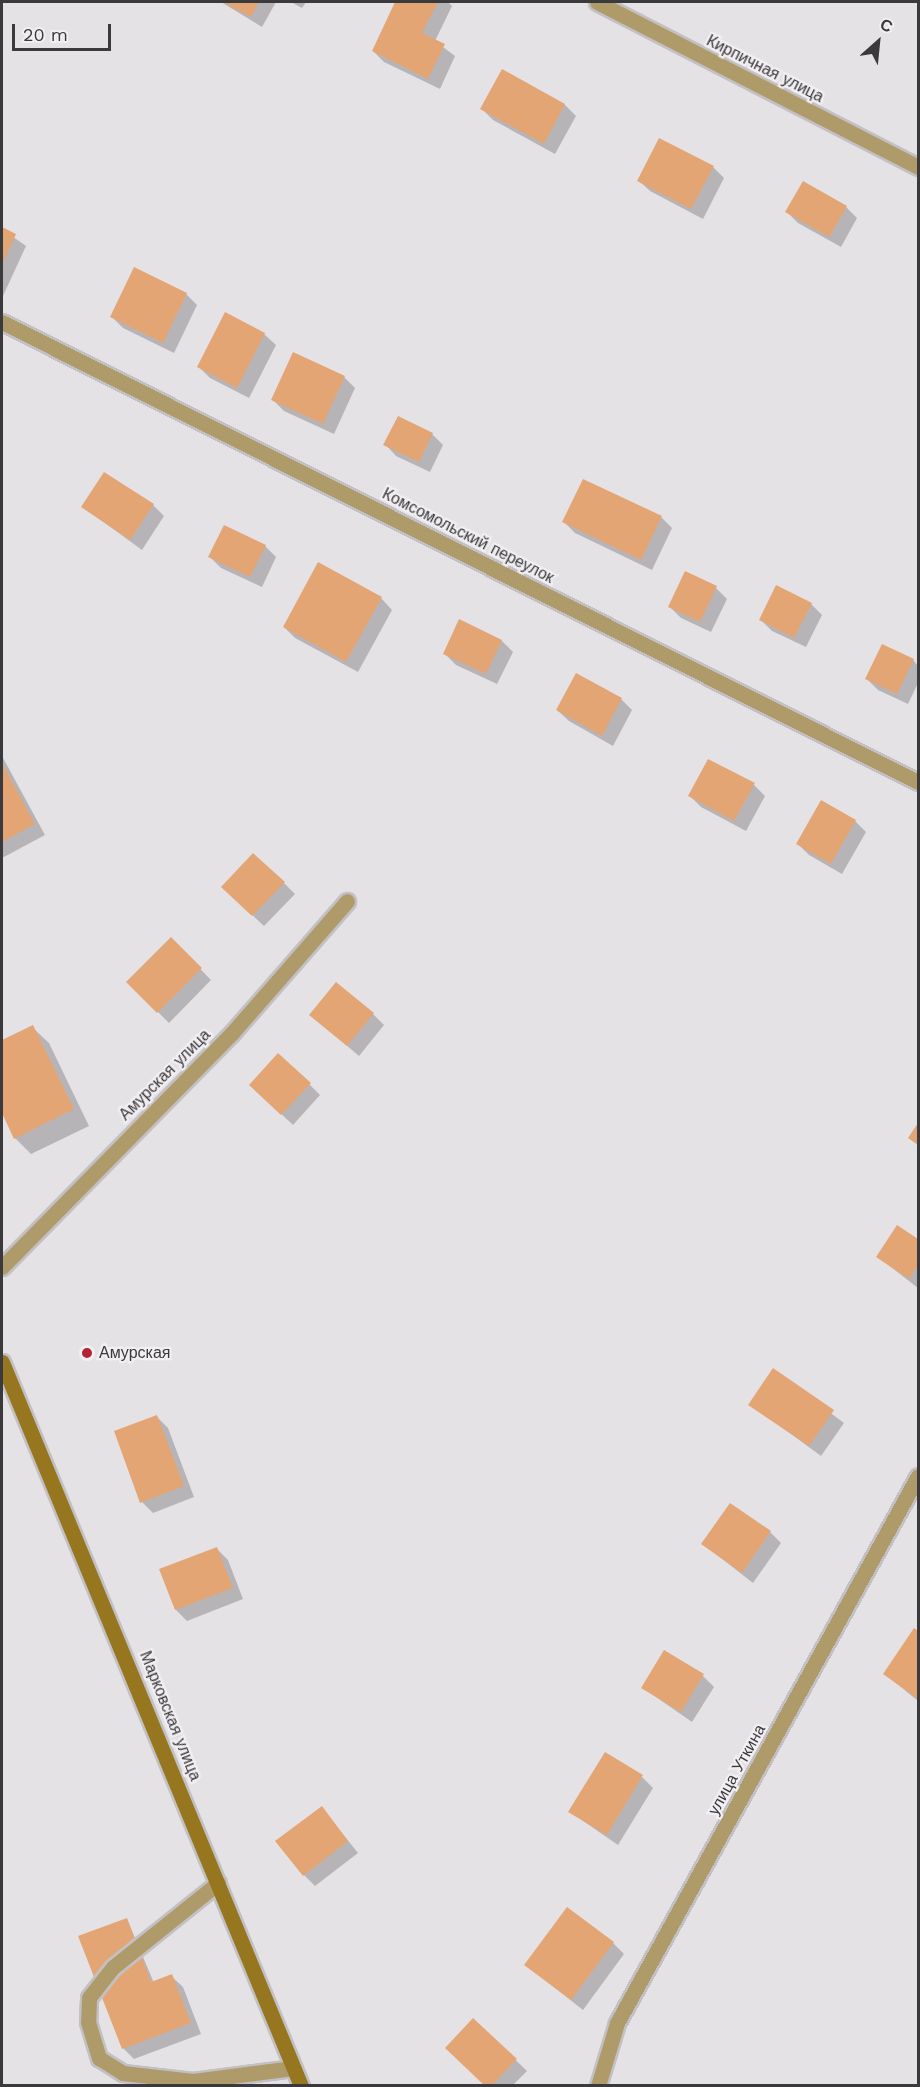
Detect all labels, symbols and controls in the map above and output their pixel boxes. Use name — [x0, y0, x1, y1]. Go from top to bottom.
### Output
scale bar — [15, 12, 114, 50]
north arrow — [848, 12, 908, 72]
text: С — [877, 14, 896, 37]
text: 20 m — [23, 24, 68, 45]
street label: Кирпичная улица — [703, 31, 827, 107]
street label: Комсомольский переулок — [379, 484, 557, 588]
street label: Амурская улица — [115, 1025, 215, 1125]
place label: Амурская — [99, 1343, 170, 1363]
marker: Амурская — [80, 1346, 94, 1360]
street label: Марковская улица — [135, 1648, 205, 1784]
street label: улица Уткина — [704, 1721, 770, 1819]

